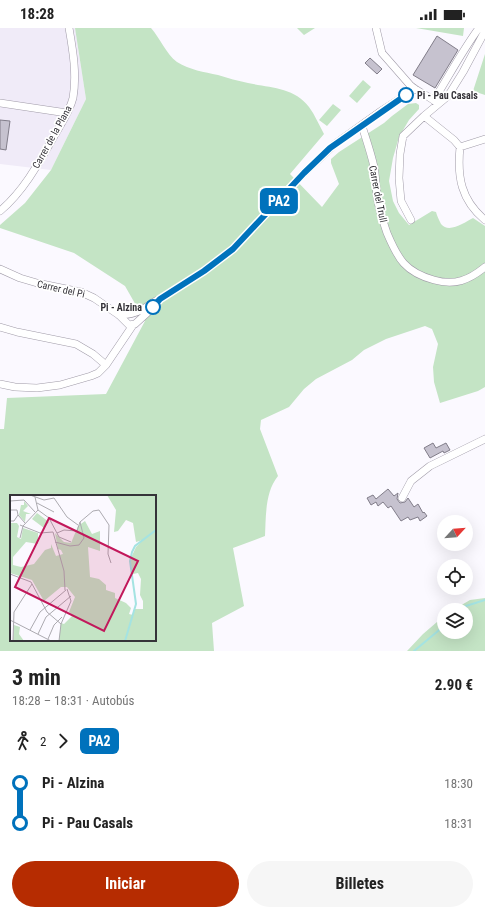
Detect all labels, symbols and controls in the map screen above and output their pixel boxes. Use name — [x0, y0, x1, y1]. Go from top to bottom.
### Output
text: 18:28 — [20, 5, 54, 23]
marker: Pi - Pau Casals — [398, 87, 414, 103]
place label: Pi - Pau Casals — [417, 90, 478, 101]
street label: Carrer de la Plana — [30, 104, 74, 170]
street label: Carrer del Trull — [367, 165, 389, 223]
line badge: PA2 — [256, 188, 302, 214]
text: PA2 — [268, 193, 290, 209]
street label: Carrer del Pi — [36, 278, 86, 300]
marker: Pi - Alzina — [145, 299, 161, 315]
place label: Pi - Alzina — [100, 302, 142, 313]
inset map — [10, 495, 156, 641]
north arrow — [437, 515, 473, 551]
map controls — [437, 515, 473, 639]
button: locate — [437, 559, 473, 595]
button: layers — [437, 603, 473, 639]
text: 3 min — [12, 665, 61, 690]
text: 2.90 € — [435, 676, 473, 694]
text: 18:28 – 18:31 · Autobús — [12, 693, 135, 708]
icon: walk — [12, 730, 34, 752]
icon: forward — [52, 730, 74, 752]
text: PA2 — [88, 733, 111, 749]
text: 2 — [40, 734, 46, 749]
text: Pi - Alzina — [42, 774, 104, 792]
text: 18:30 — [444, 776, 473, 791]
text: Pi - Pau Casals — [42, 814, 133, 832]
text: 18:31 — [444, 816, 473, 831]
button: Iniciar — [12, 861, 239, 907]
button: Billetes — [247, 861, 473, 907]

